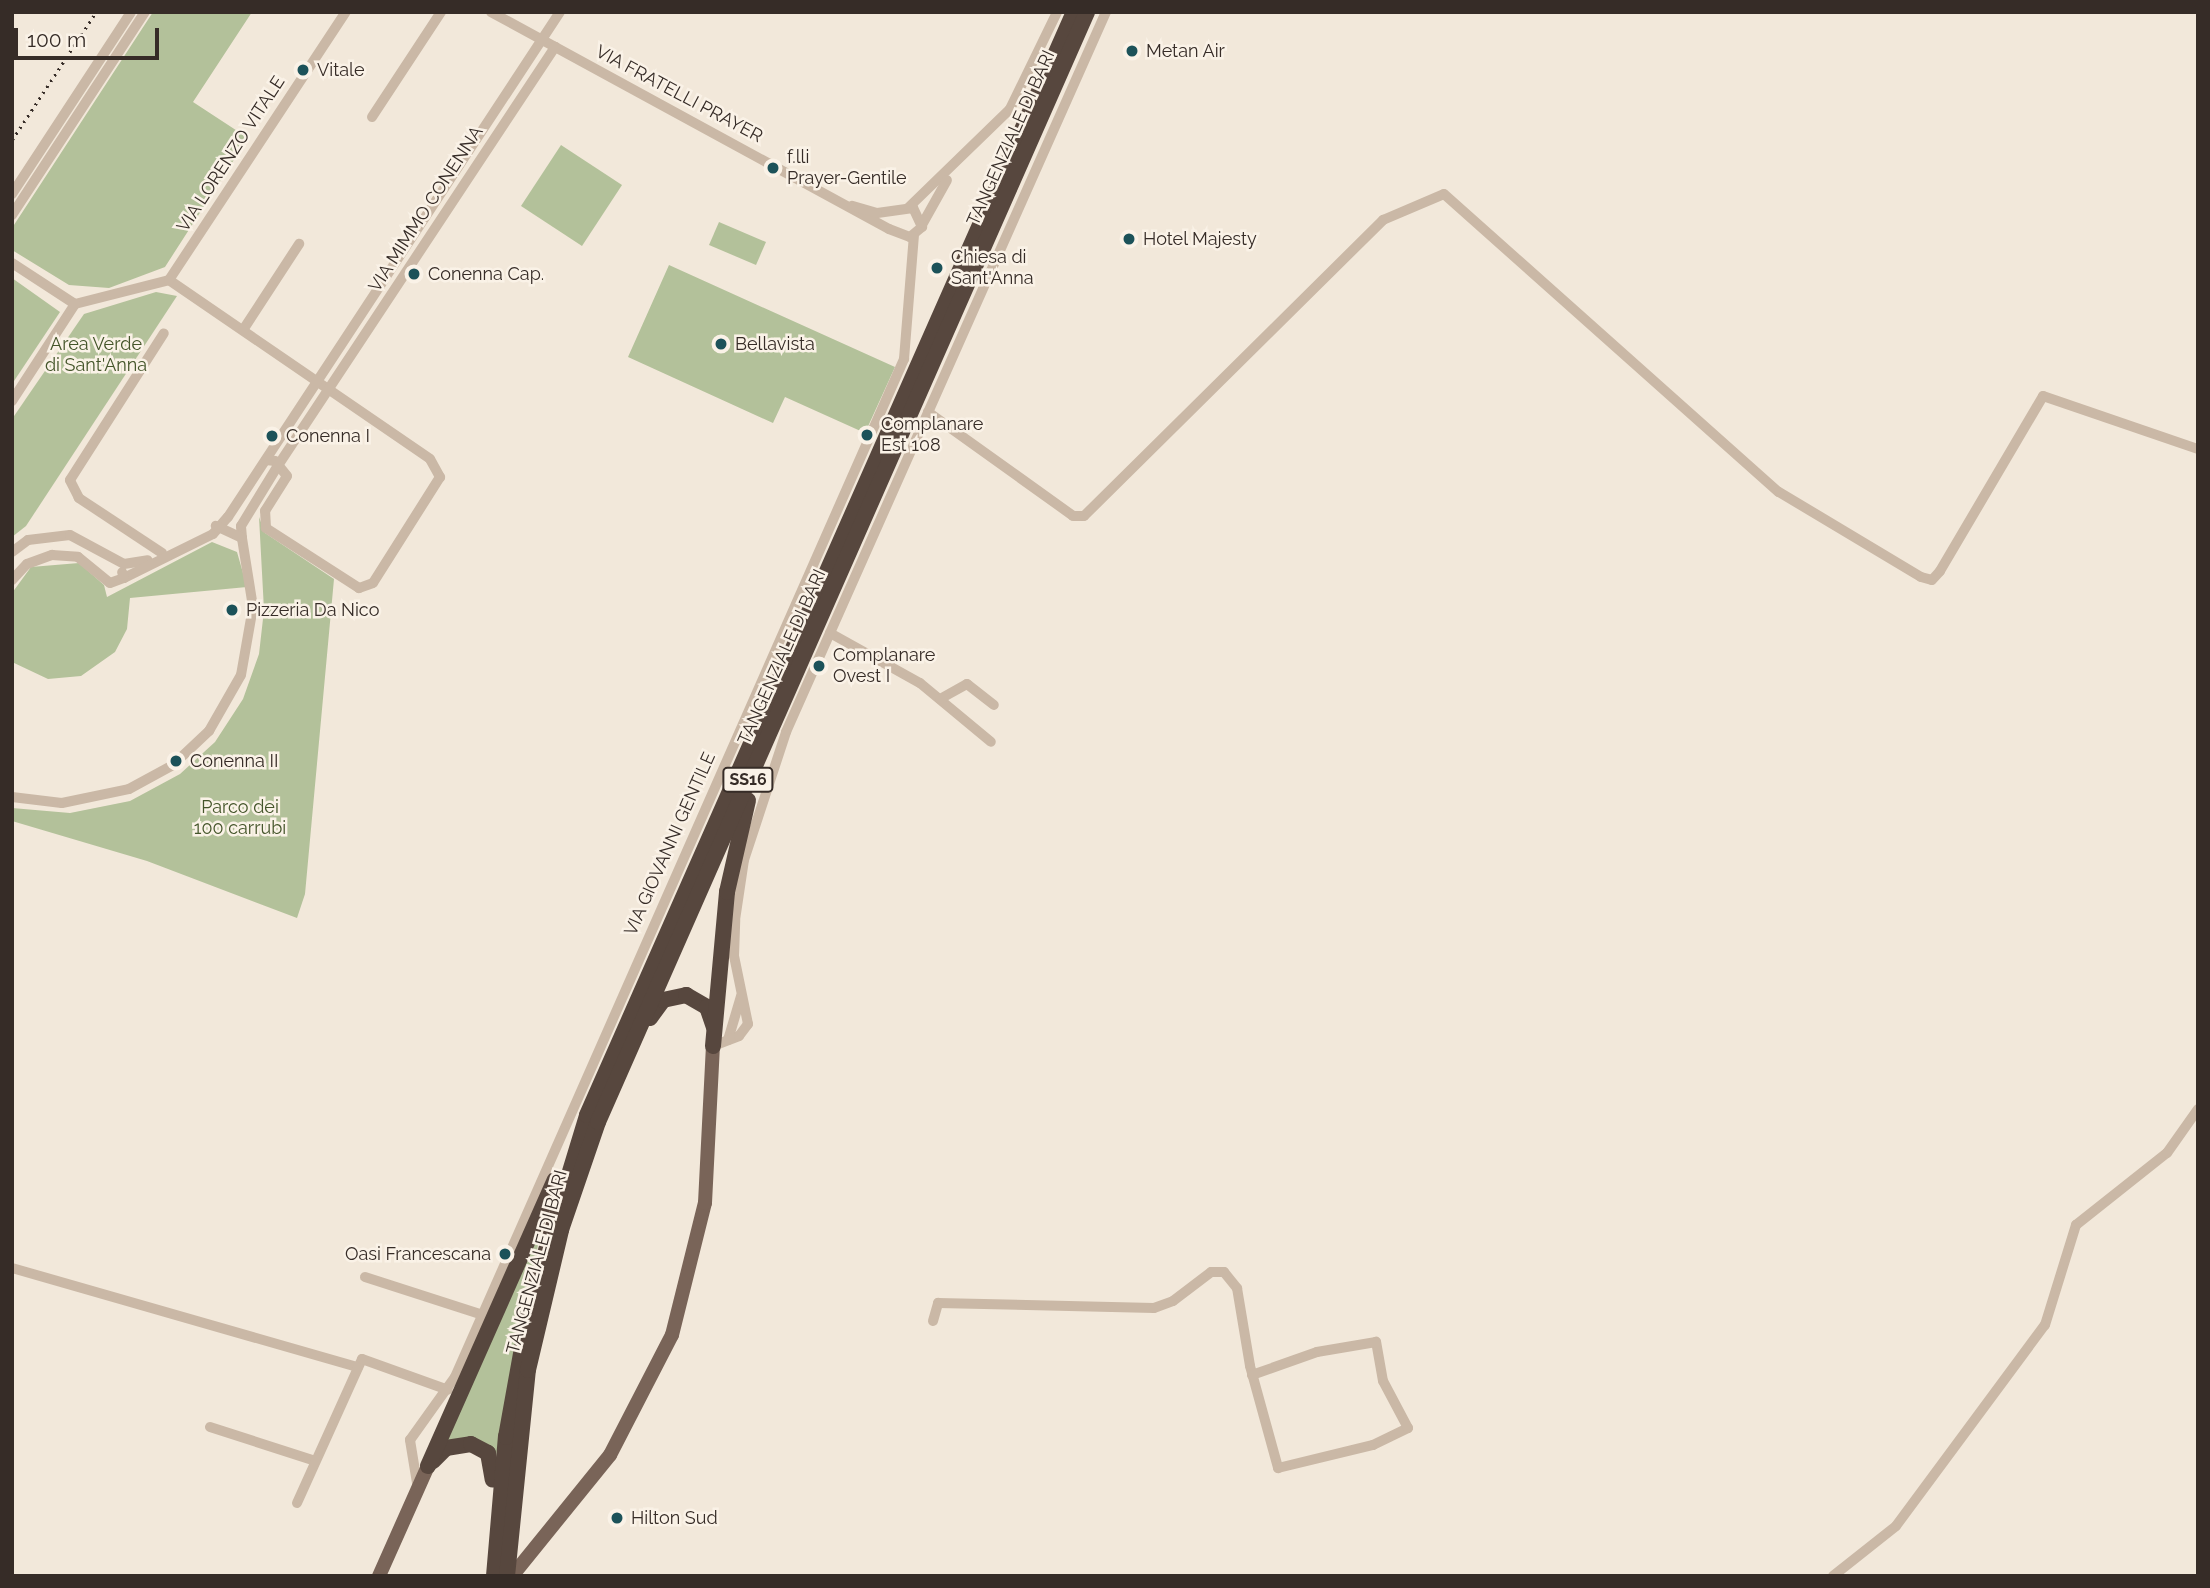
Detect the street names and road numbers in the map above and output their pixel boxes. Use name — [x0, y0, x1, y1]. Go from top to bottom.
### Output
street label: VIA FRATELLI PRAYER — [591, 41, 767, 147]
street label: TANGENZIALE DI BARI — [963, 47, 1059, 229]
street label: VIA LORENZO VITALE — [172, 71, 290, 237]
street label: VIA MIMMO CONENNA — [364, 122, 488, 296]
street label: TANGENZIALE DI BARI — [734, 566, 830, 748]
street label: VIA GIOVANNI GENTILE — [620, 749, 720, 939]
road number: SS16 — [722, 768, 774, 792]
street label: TANGENZIALE DI BARI — [502, 1168, 572, 1356]

